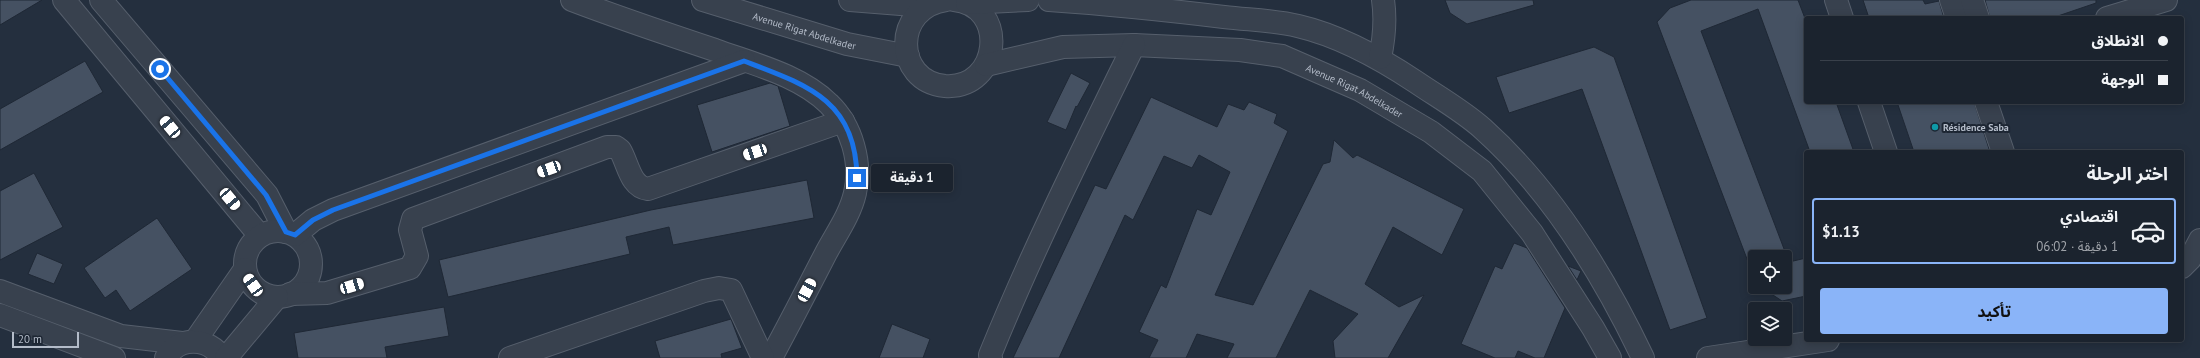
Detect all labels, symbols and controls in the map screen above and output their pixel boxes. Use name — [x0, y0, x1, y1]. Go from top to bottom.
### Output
street label: Avenue Rigat Abdelkader — [751, 10, 858, 53]
text: الانطلاق — [2092, 31, 2144, 50]
route start — [151, 60, 169, 78]
street label: Avenue Rigat Abdelkader — [1304, 61, 1406, 121]
text: الوجهة — [2101, 70, 2144, 89]
car — [158, 114, 182, 140]
place label: Résidence Saba — [1943, 121, 2009, 134]
marker: Résidence Saba — [1930, 122, 1940, 132]
car — [742, 142, 768, 162]
car — [536, 159, 562, 179]
text: اختر الرحلة — [2087, 162, 2168, 185]
callout: 1 دقيقة — [871, 164, 953, 192]
route end — [848, 169, 866, 187]
text: 1 دقيقة — [890, 169, 934, 186]
car — [218, 186, 242, 212]
text: اقتصادي — [2060, 207, 2118, 226]
icon: car — [2130, 213, 2166, 249]
text: $1.13 — [1822, 222, 1860, 241]
text: 1 دقيقة · 06:02 — [2036, 238, 2118, 255]
map controls — [1748, 250, 1792, 346]
button: locate — [1748, 250, 1792, 294]
car — [241, 272, 265, 298]
car — [339, 277, 365, 295]
car — [796, 277, 818, 303]
button: تأكيد — [1820, 288, 2168, 334]
button: layers — [1748, 302, 1792, 346]
scale bar — [12, 330, 79, 349]
text: 20 m — [18, 332, 42, 346]

